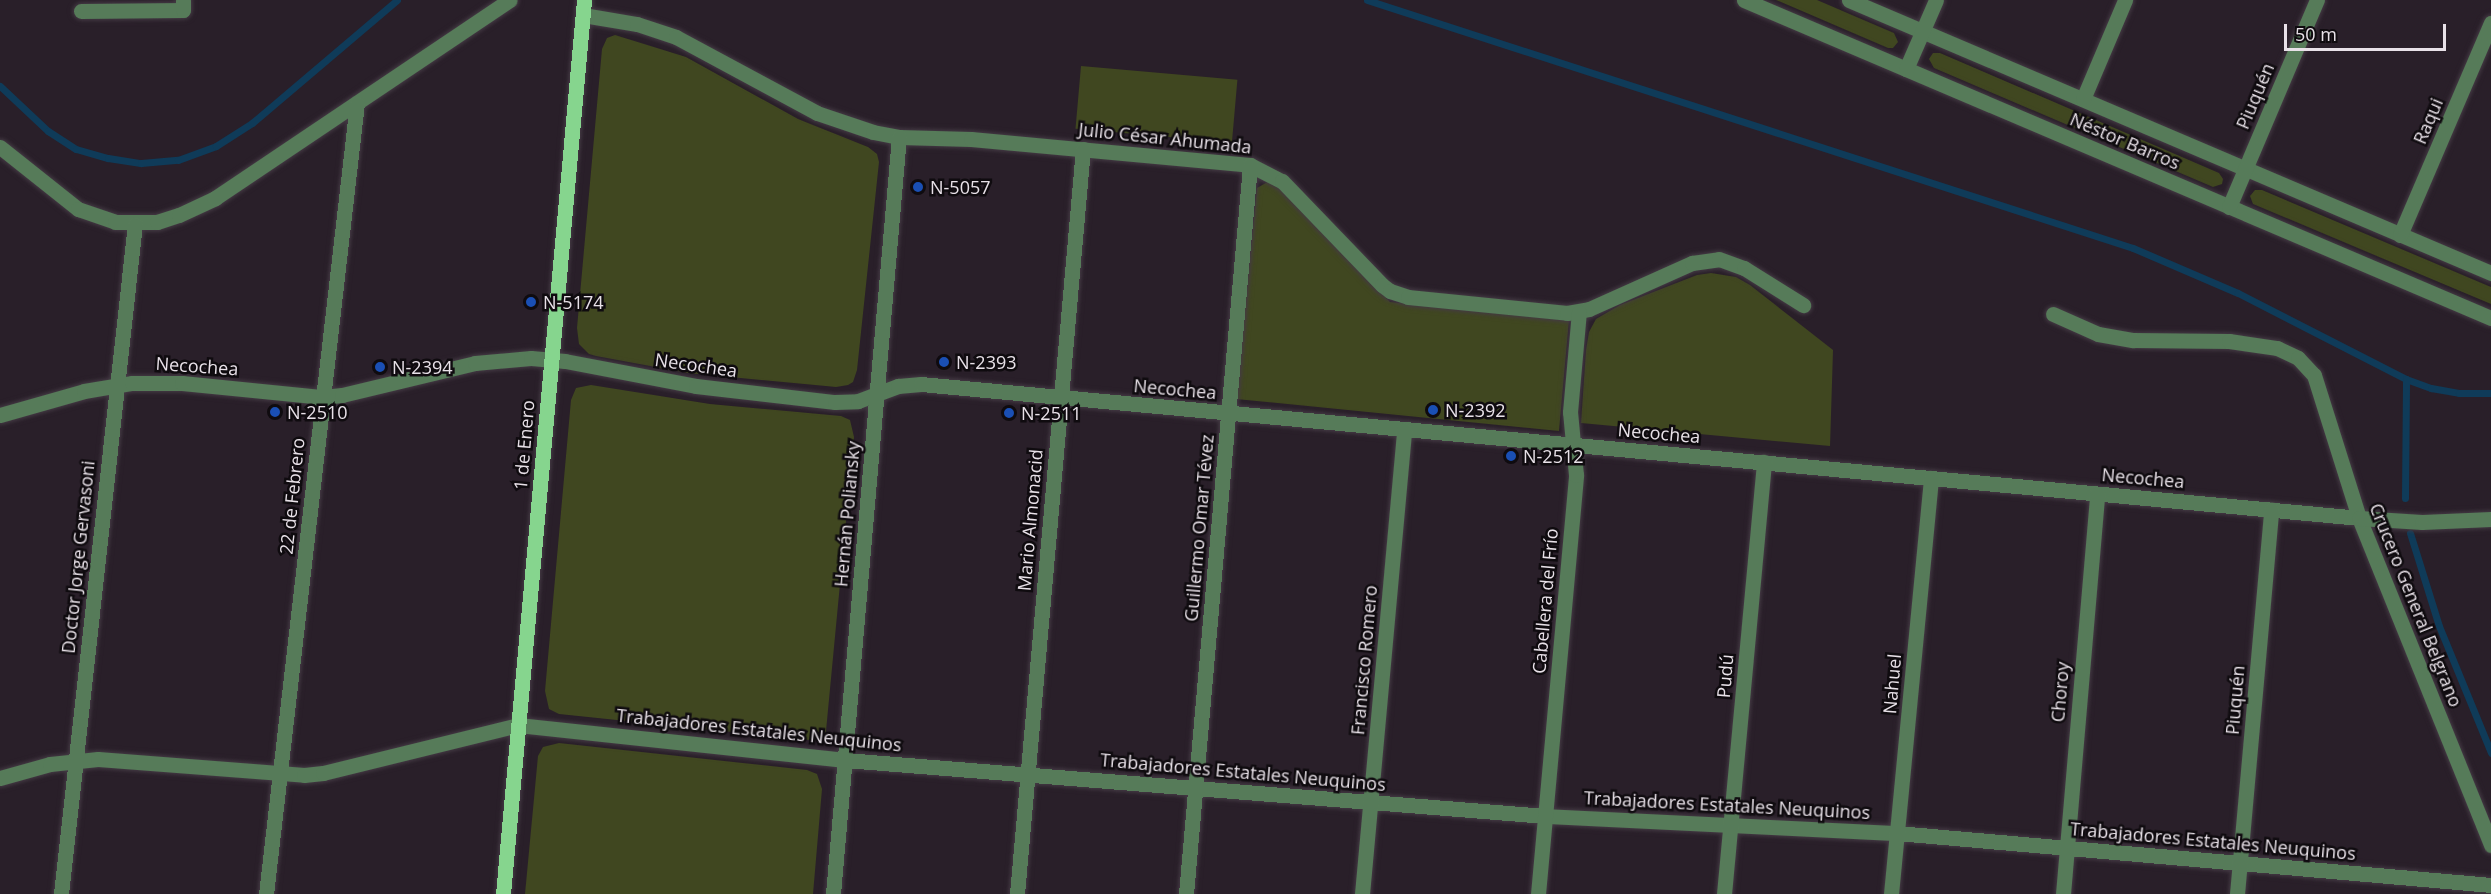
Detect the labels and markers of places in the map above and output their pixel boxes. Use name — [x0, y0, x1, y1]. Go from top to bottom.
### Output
place label: N-5057 — [930, 176, 991, 198]
marker: N-5057 — [911, 180, 925, 194]
place label: N-5174 — [543, 291, 604, 313]
marker: N-5174 — [524, 295, 538, 309]
place label: N-2393 — [956, 351, 1017, 373]
marker: N-2393 — [937, 355, 951, 369]
place label: N-2394 — [392, 356, 453, 378]
marker: N-2394 — [373, 360, 387, 374]
place label: N-2392 — [1445, 399, 1506, 421]
place label: N-2510 — [287, 401, 348, 423]
place label: N-2511 — [1021, 402, 1082, 424]
marker: N-2392 — [1426, 403, 1440, 417]
marker: N-2510 — [268, 405, 282, 419]
marker: N-2511 — [1002, 406, 1016, 420]
place label: N-2512 — [1523, 445, 1584, 467]
marker: N-2512 — [1504, 449, 1518, 463]

